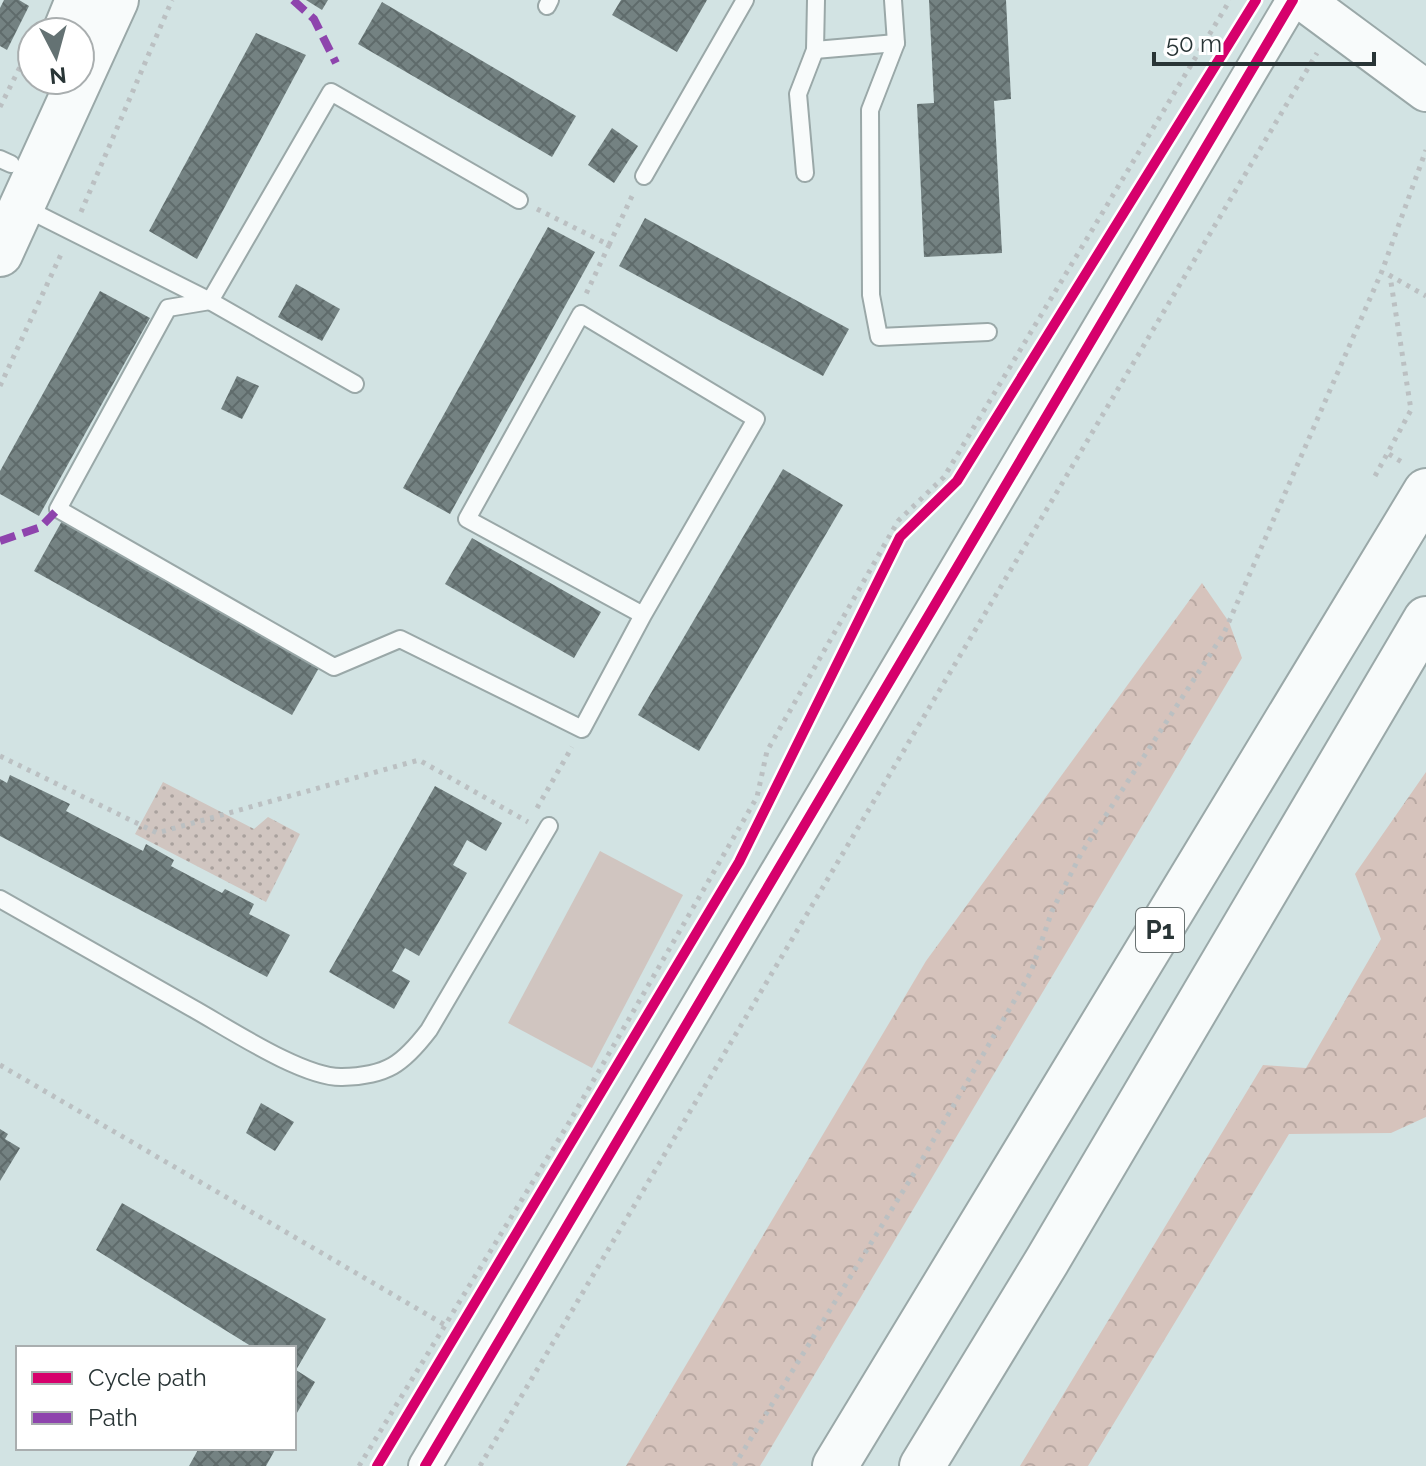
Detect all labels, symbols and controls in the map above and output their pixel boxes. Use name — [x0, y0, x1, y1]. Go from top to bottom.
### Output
north arrow — [16, 16, 96, 96]
scale bar — [1154, 16, 1374, 66]
text: 50 m — [1166, 29, 1222, 58]
text: N — [48, 62, 68, 90]
road number: Р1 — [1136, 908, 1184, 952]
legend — [16, 1346, 296, 1450]
text: Cycle path — [88, 1363, 207, 1392]
text: Path — [88, 1403, 138, 1432]

